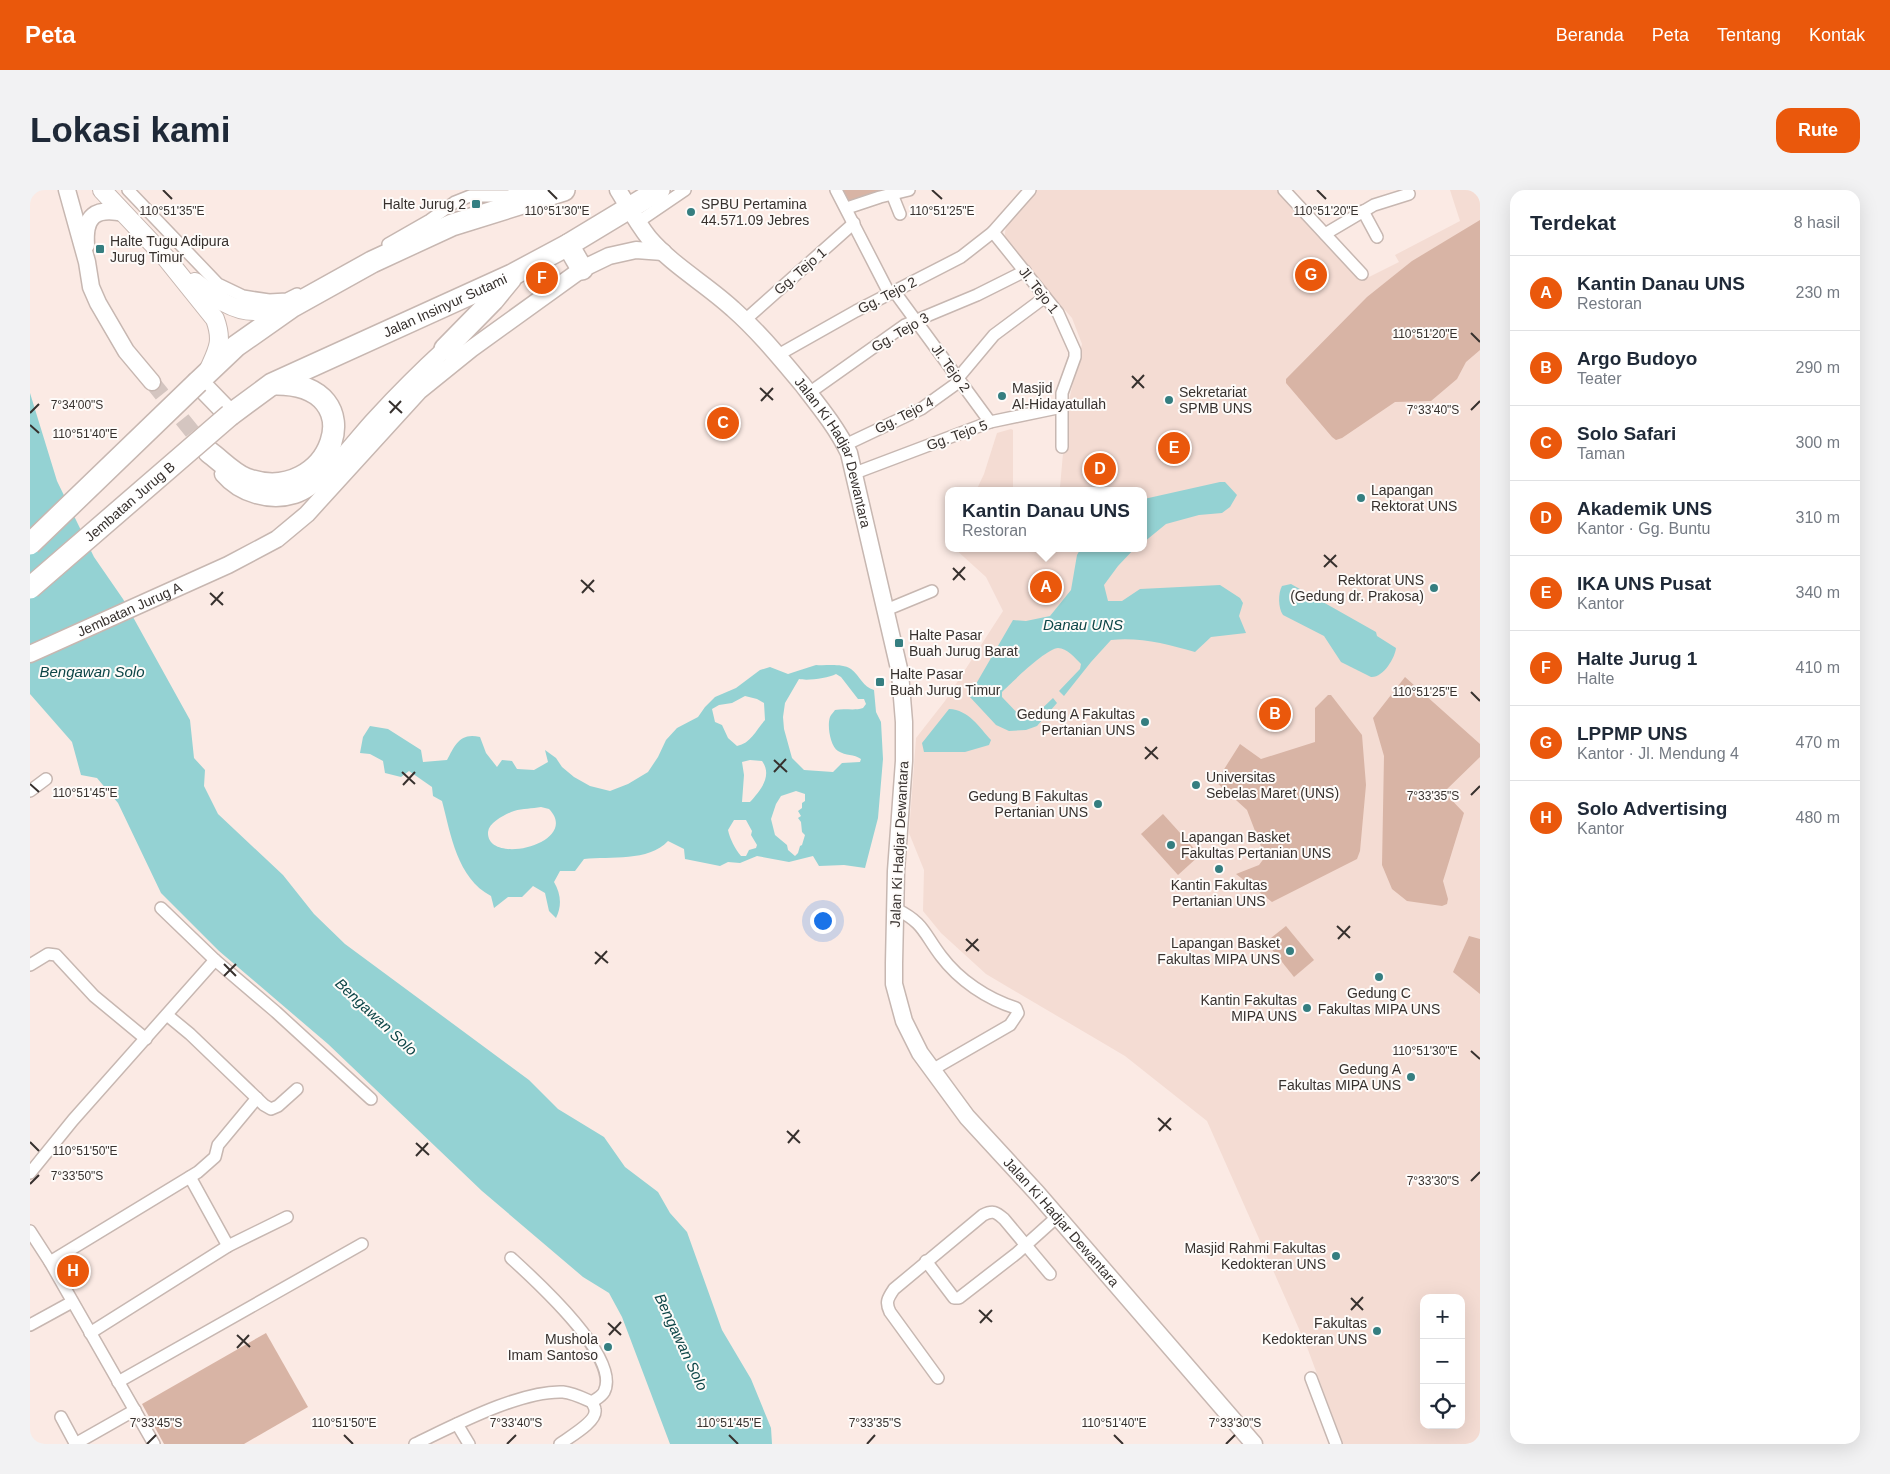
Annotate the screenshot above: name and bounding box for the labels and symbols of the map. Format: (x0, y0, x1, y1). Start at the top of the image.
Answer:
place label: Halte Jurug 2 (383, 196, 466, 212)
place label: SPBU Pertamina 44.571.09 Jebres (701, 196, 809, 228)
marker: Halte Jurug 2 (470, 198, 482, 210)
text: 110°51'35"E (139, 204, 205, 218)
text: 110°51'30"E (524, 204, 590, 218)
text: 110°51'25"E (909, 204, 975, 218)
text: 110°51'20"E (1293, 204, 1359, 218)
marker: SPBU Pertamina 44.571.09 Jebres (685, 206, 697, 218)
place label: Halte Tugu Adipura Jurug Timur (110, 233, 229, 265)
marker: Halte Tugu Adipura Jurug Timur (94, 243, 106, 255)
street label: Gg. Tejo 1 (771, 244, 829, 298)
pin: G (1295, 256, 1327, 294)
pin: F (526, 259, 558, 297)
street label: Jl. Tejo 1 (1016, 263, 1062, 317)
street label: Jalan Insinyur Sutami (381, 270, 509, 340)
street label: Gg. Tejo 2 (855, 273, 919, 317)
street label: Gg. Tejo 3 (868, 309, 932, 355)
text: 110°51'20"E (1392, 327, 1458, 341)
street label: Jl. Tejo 2 (928, 341, 974, 395)
street label: Jalan Ki Hadjar Dewantara (792, 374, 874, 529)
place label: Masjid Al-Hidayatullah (1012, 380, 1106, 412)
place label: Sekretariat SPMB UNS (1179, 384, 1252, 416)
marker: Masjid Al-Hidayatullah (996, 390, 1008, 402)
street label: Gg. Tejo 4 (872, 393, 936, 437)
marker: Sekretariat SPMB UNS (1163, 394, 1175, 406)
text: 7°34'00"S (51, 398, 103, 412)
text: 7°33'40"S (1407, 403, 1459, 417)
pin: C (707, 404, 739, 442)
street label: Gg. Tejo 5 (924, 417, 990, 453)
text: 110°51'40"E (52, 427, 118, 441)
pin: E (1158, 429, 1190, 467)
pin: D (1084, 450, 1116, 488)
street label: Jembatan Jurug B (82, 458, 178, 545)
place label: Lapangan Rektorat UNS (1371, 482, 1457, 514)
marker: Lapangan Rektorat UNS (1355, 492, 1367, 504)
pin: A (1030, 568, 1062, 606)
place label: Rektorat UNS (Gedung dr. Prakosa) (1290, 572, 1424, 604)
street label: Jembatan Jurug A (75, 579, 185, 640)
marker: Rektorat UNS (Gedung dr. Prakosa) (1428, 582, 1440, 594)
water label: Danau UNS (1043, 616, 1123, 633)
place label: Halte Pasar Buah Jurug Barat (909, 627, 1018, 659)
marker: Halte Pasar Buah Jurug Barat (893, 637, 905, 649)
water label: Bengawan Solo (39, 663, 145, 680)
place label: Halte Pasar Buah Jurug Timur (890, 666, 1001, 698)
marker: Halte Pasar Buah Jurug Timur (874, 676, 886, 688)
text: 110°51'25"E (1392, 685, 1458, 699)
pin: B (1259, 695, 1291, 733)
place label: Gedung A Fakultas Pertanian UNS (1017, 706, 1135, 738)
marker: Gedung A Fakultas Pertanian UNS (1139, 716, 1151, 728)
street label: Jalan Ki Hadjar Dewantara (887, 760, 911, 928)
place label: Universitas Sebelas Maret (UNS) (1206, 769, 1339, 801)
marker: Universitas Sebelas Maret (UNS) (1190, 779, 1202, 791)
text: 110°51'45"E (52, 786, 118, 800)
place label: Gedung B Fakultas Pertanian UNS (968, 788, 1088, 820)
text: 7°33'35"S (1407, 789, 1459, 803)
marker: Gedung B Fakultas Pertanian UNS (1092, 798, 1104, 810)
place label: Lapangan Basket Fakultas Pertanian UNS (1181, 829, 1331, 861)
marker: Lapangan Basket Fakultas Pertanian UNS (1165, 839, 1177, 851)
marker: Kantin Fakultas Pertanian UNS (1213, 863, 1225, 875)
place label: Kantin Fakultas Pertanian UNS (1171, 877, 1267, 909)
your location (810, 908, 836, 934)
place label: Lapangan Basket Fakultas MIPA UNS (1157, 935, 1280, 967)
marker: Lapangan Basket Fakultas MIPA UNS (1284, 945, 1296, 957)
marker: Gedung C Fakultas MIPA UNS (1373, 971, 1385, 983)
water label: Bengawan Solo (332, 975, 421, 1059)
place label: Gedung C Fakultas MIPA UNS (1318, 985, 1440, 1017)
place label: Kantin Fakultas MIPA UNS (1201, 992, 1297, 1024)
marker: Kantin Fakultas MIPA UNS (1301, 1002, 1313, 1014)
text: 110°51'30"E (1392, 1044, 1458, 1058)
place label: Gedung A Fakultas MIPA UNS (1278, 1061, 1402, 1093)
marker: Gedung A Fakultas MIPA UNS (1405, 1071, 1417, 1083)
text: 110°51'50"E (52, 1144, 118, 1158)
street label: Jalan Ki Hadjar Dewantara (1000, 1154, 1123, 1290)
text: 7°33'50"S (51, 1169, 103, 1183)
text: 7°33'30"S (1407, 1174, 1459, 1188)
place label: Masjid Rahmi Fakultas Kedokteran UNS (1184, 1240, 1326, 1272)
marker: Masjid Rahmi Fakultas Kedokteran UNS (1330, 1250, 1342, 1262)
pin: H (57, 1252, 89, 1290)
water label: Bengawan Solo (652, 1291, 711, 1393)
place label: Fakultas Kedokteran UNS (1262, 1315, 1367, 1347)
marker: Fakultas Kedokteran UNS (1371, 1325, 1383, 1337)
place label: Mushola Imam Santoso (508, 1331, 598, 1363)
marker: Mushola Imam Santoso (602, 1341, 614, 1353)
text: 7°33'45"S (130, 1416, 182, 1430)
text: 110°51'50"E (311, 1416, 377, 1430)
text: 7°33'40"S (490, 1416, 542, 1430)
text: 110°51'45"E (696, 1416, 762, 1430)
text: 7°33'35"S (849, 1416, 901, 1430)
text: 110°51'40"E (1081, 1416, 1147, 1430)
text: 7°33'30"S (1209, 1416, 1261, 1430)

